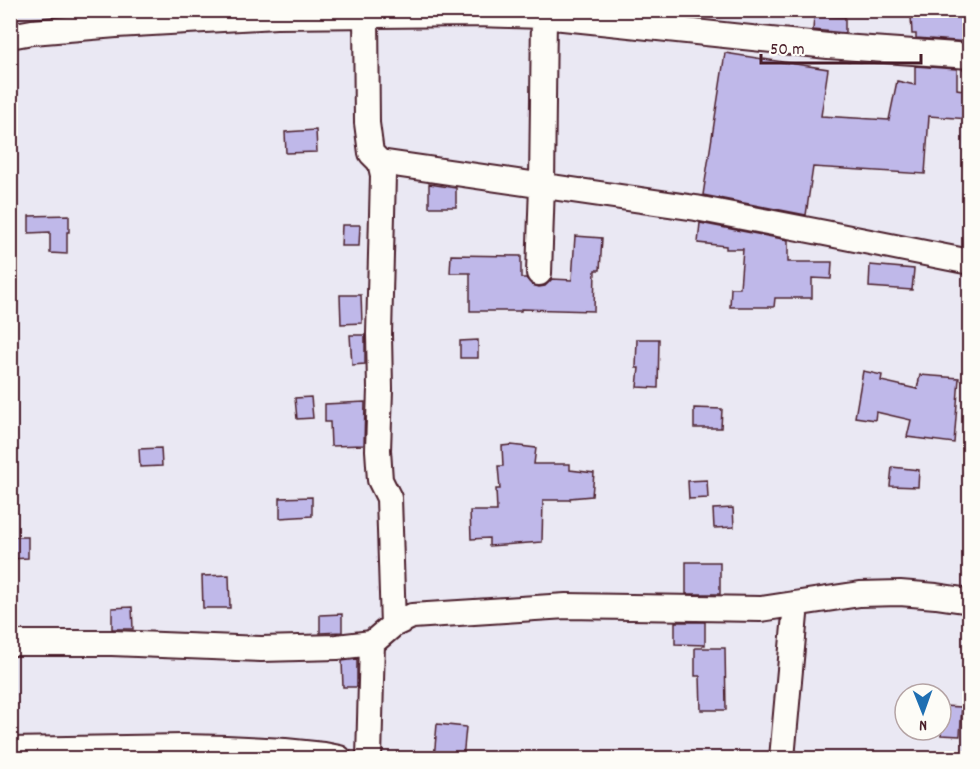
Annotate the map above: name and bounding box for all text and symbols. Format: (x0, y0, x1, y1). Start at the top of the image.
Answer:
scale bar (761, 27, 922, 65)
text: 50 m (770, 38, 805, 63)
north arrow (893, 682, 953, 742)
text: N (919, 713, 927, 736)

